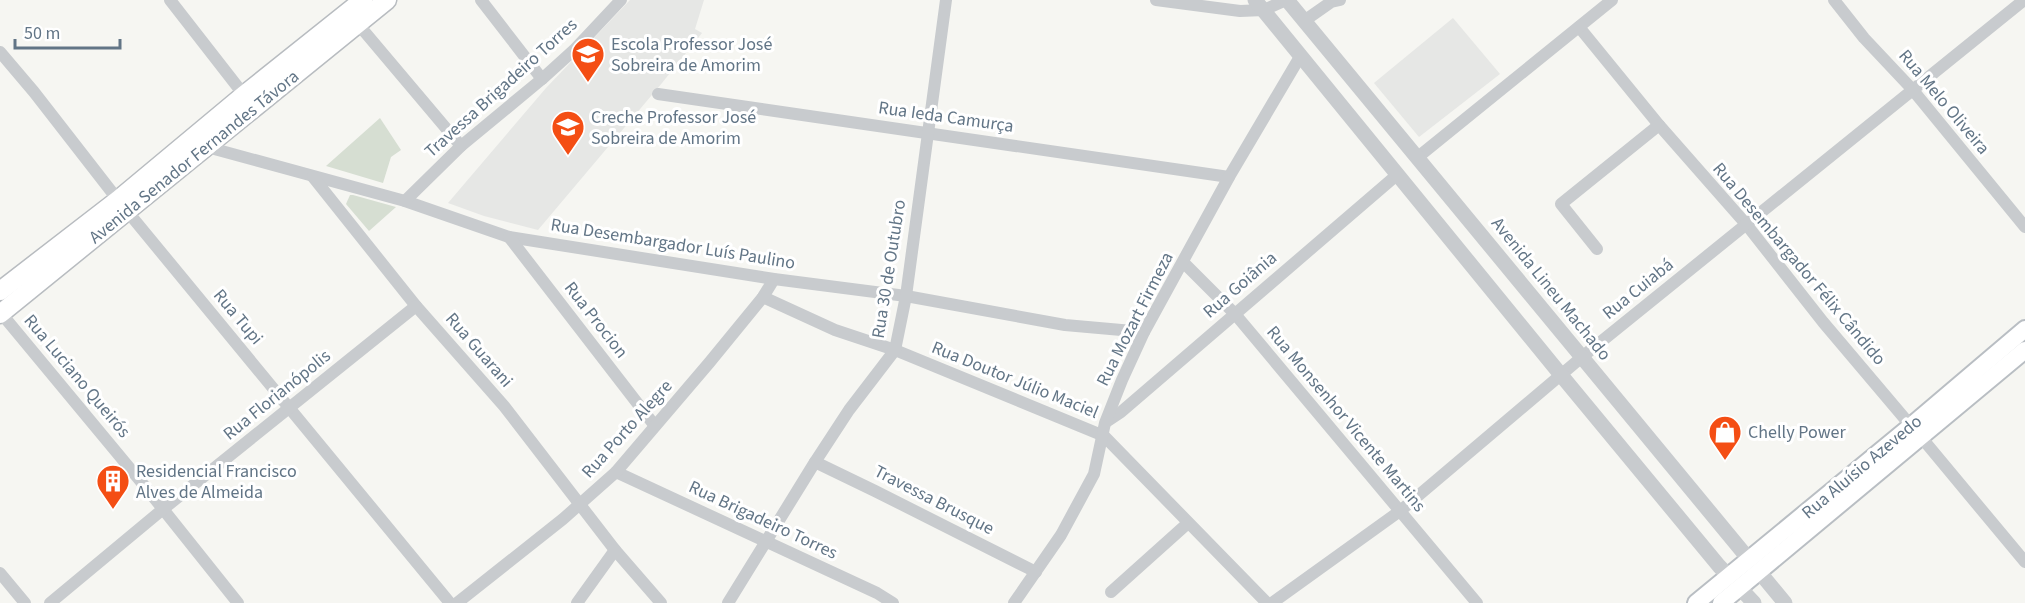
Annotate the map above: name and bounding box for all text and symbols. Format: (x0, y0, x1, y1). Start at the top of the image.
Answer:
scale bar (15, 12, 120, 50)
street label: Travessa Brigadeiro Torres (419, 13, 583, 163)
text: 50 m (24, 21, 60, 46)
place label: Escola Professor José Sobreira de Amorim (611, 32, 772, 78)
school or university icon: Escola Professor José Sobreira de Amorim (570, 36, 606, 83)
street label: Rua Melo Oliveira (1893, 44, 1995, 160)
street label: Avenida Senador Fernandes Távora (84, 64, 304, 250)
street label: Rua Ieda Camurça (877, 95, 1015, 139)
place label: Creche Professor José Sobreira de Amorim (591, 105, 756, 151)
school or university icon: Creche Professor José Sobreira de Amorim (550, 109, 586, 156)
street label: Rua Desembargador Félix Cândido (1707, 157, 1891, 371)
street label: Rua 30 de Outubro (866, 198, 912, 340)
street label: Rua Desembargador Luís Paulino (549, 212, 797, 276)
street label: Avenida Lineu Machado (1485, 212, 1617, 366)
street label: Rua Goiânia (1198, 246, 1282, 324)
street label: Rua Mozart Firmeza (1090, 248, 1180, 390)
street label: Rua Cuiabá (1597, 253, 1679, 325)
street label: Rua Procion (558, 276, 634, 364)
street label: Rua Tupi (207, 284, 269, 350)
street label: Rua Guarani (439, 307, 519, 393)
street label: Rua Luciano Queirós (18, 309, 136, 443)
street label: Rua Monsenhor Vicente Martins (1261, 321, 1431, 517)
street label: Rua Doutor Júlio Maciel (928, 335, 1102, 425)
street label: Rua Florianópolis (218, 344, 336, 446)
street label: Rua Porto Alegre (576, 374, 678, 484)
street label: Rua Aluísio Azevedo (1797, 409, 1927, 525)
shop icon: Chelly Power (1707, 414, 1743, 461)
place label: Chelly Power (1748, 420, 1846, 445)
place label: Residencial Francisco Alves de Almeida (136, 459, 297, 505)
street label: Travessa Brusque (870, 459, 998, 541)
building icon: Residencial Francisco Alves de Almeida (95, 463, 131, 510)
street label: Rua Brigadeiro Torres (684, 475, 842, 565)

